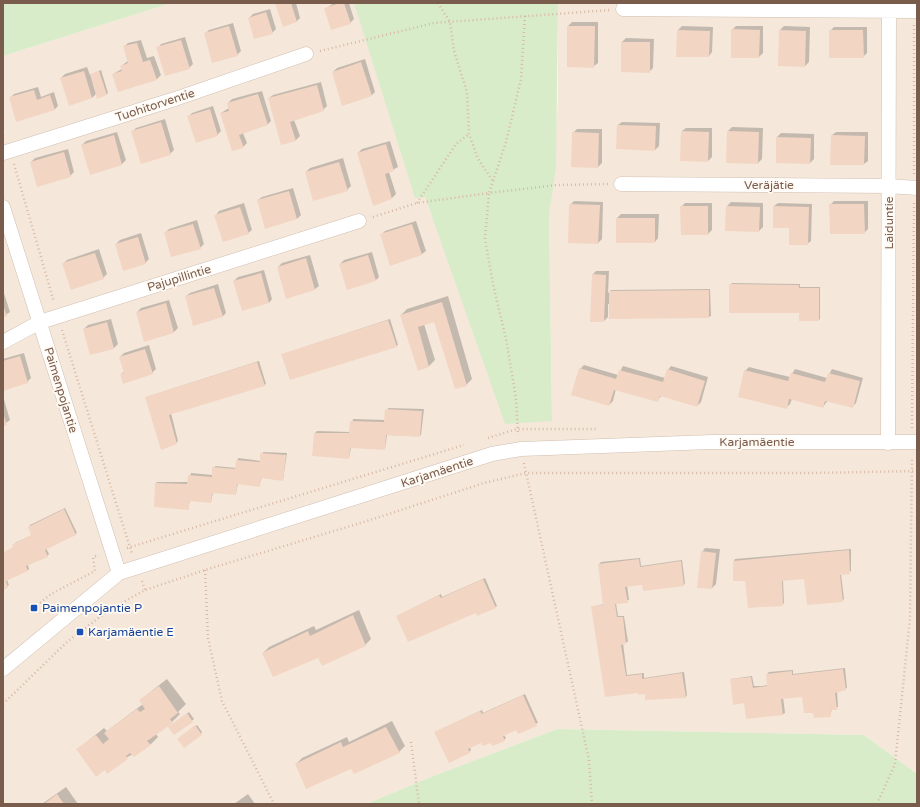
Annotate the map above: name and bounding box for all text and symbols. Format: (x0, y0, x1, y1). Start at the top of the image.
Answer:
street label: Tuohitorventie (114, 86, 197, 124)
street label: Veräjätie (744, 178, 794, 192)
street label: Laiduntie (882, 196, 896, 250)
street label: Pajupillintie (145, 262, 213, 294)
street label: Paimenpojantie (41, 345, 81, 435)
street label: Karjamäentie (719, 435, 795, 449)
street label: Karjamäentie (399, 454, 475, 490)
place label: Paimenpojantie P (42, 601, 142, 615)
marker: Paimenpojantie P (29, 603, 39, 613)
place label: Karjamäentie E (88, 625, 174, 639)
marker: Karjamäentie E (75, 627, 85, 637)

